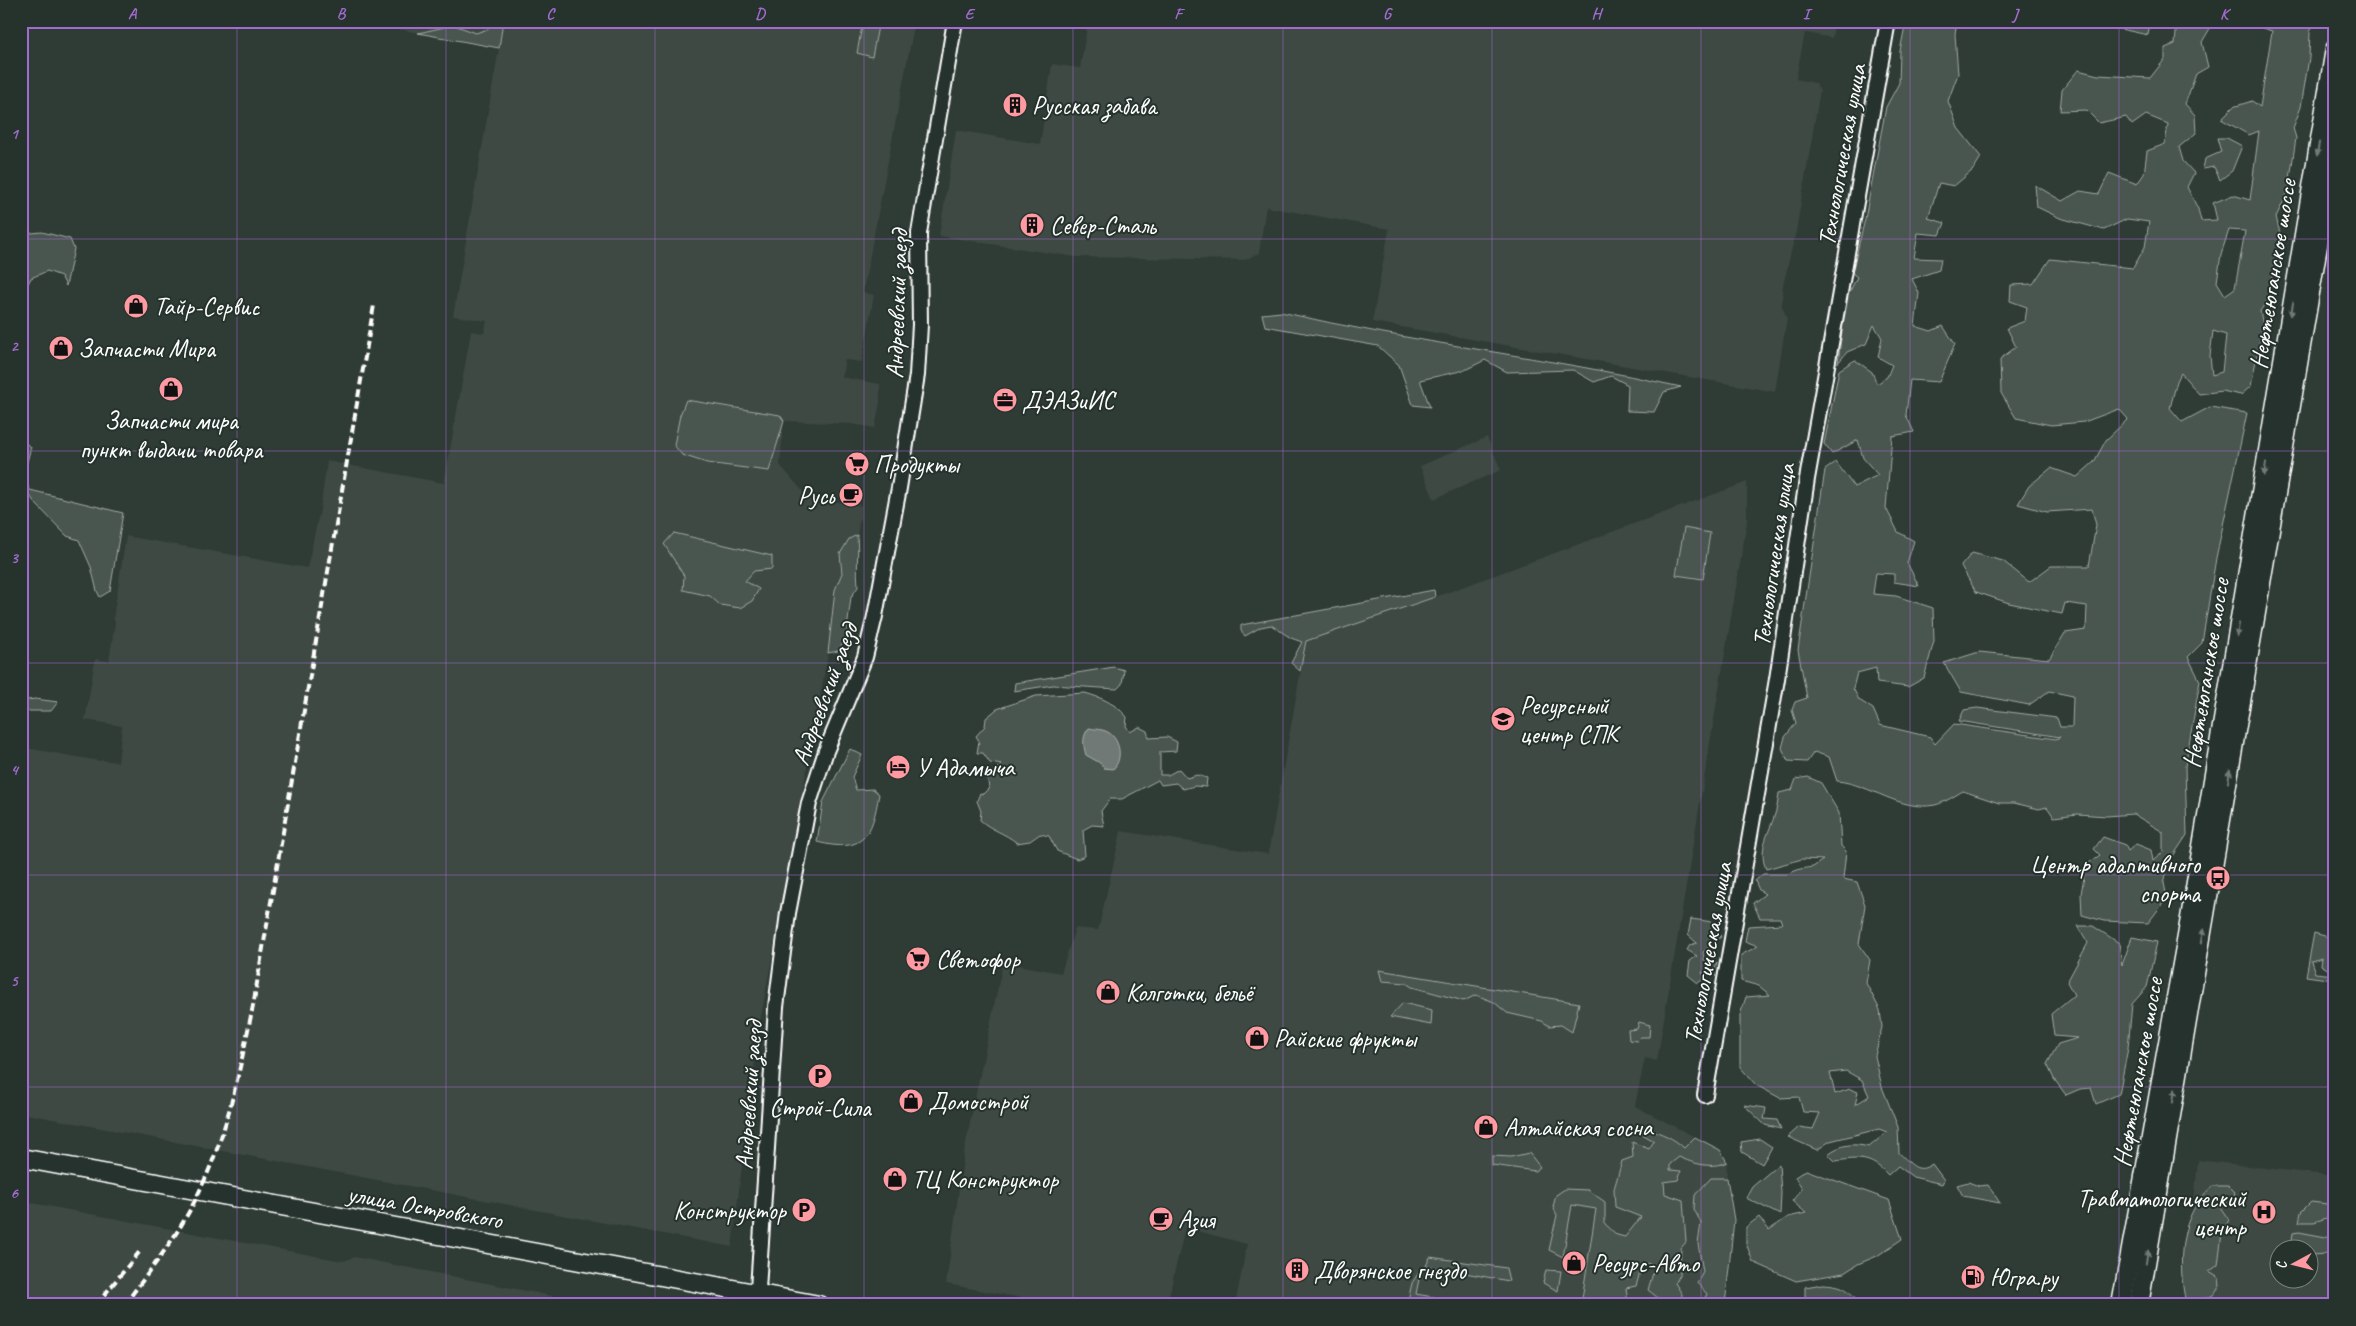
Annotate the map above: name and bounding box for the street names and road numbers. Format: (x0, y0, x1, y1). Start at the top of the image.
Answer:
street label: Технологическая улица (1810, 60, 1874, 248)
street label: Нефтеюганское шоссе (2242, 175, 2304, 371)
street label: Андреевский заезд (878, 226, 917, 379)
street label: Технологическая улица (1745, 460, 1803, 648)
street label: Нефтеюганское шоссе (2175, 574, 2237, 770)
street label: Андреевский заезд (784, 616, 867, 770)
street label: Технологическая улица (1676, 858, 1740, 1046)
street label: Нефтеюганское шоссе (2106, 973, 2171, 1169)
street label: Андреевский заезд (728, 1017, 771, 1171)
street label: улица Островского (343, 1177, 506, 1237)

